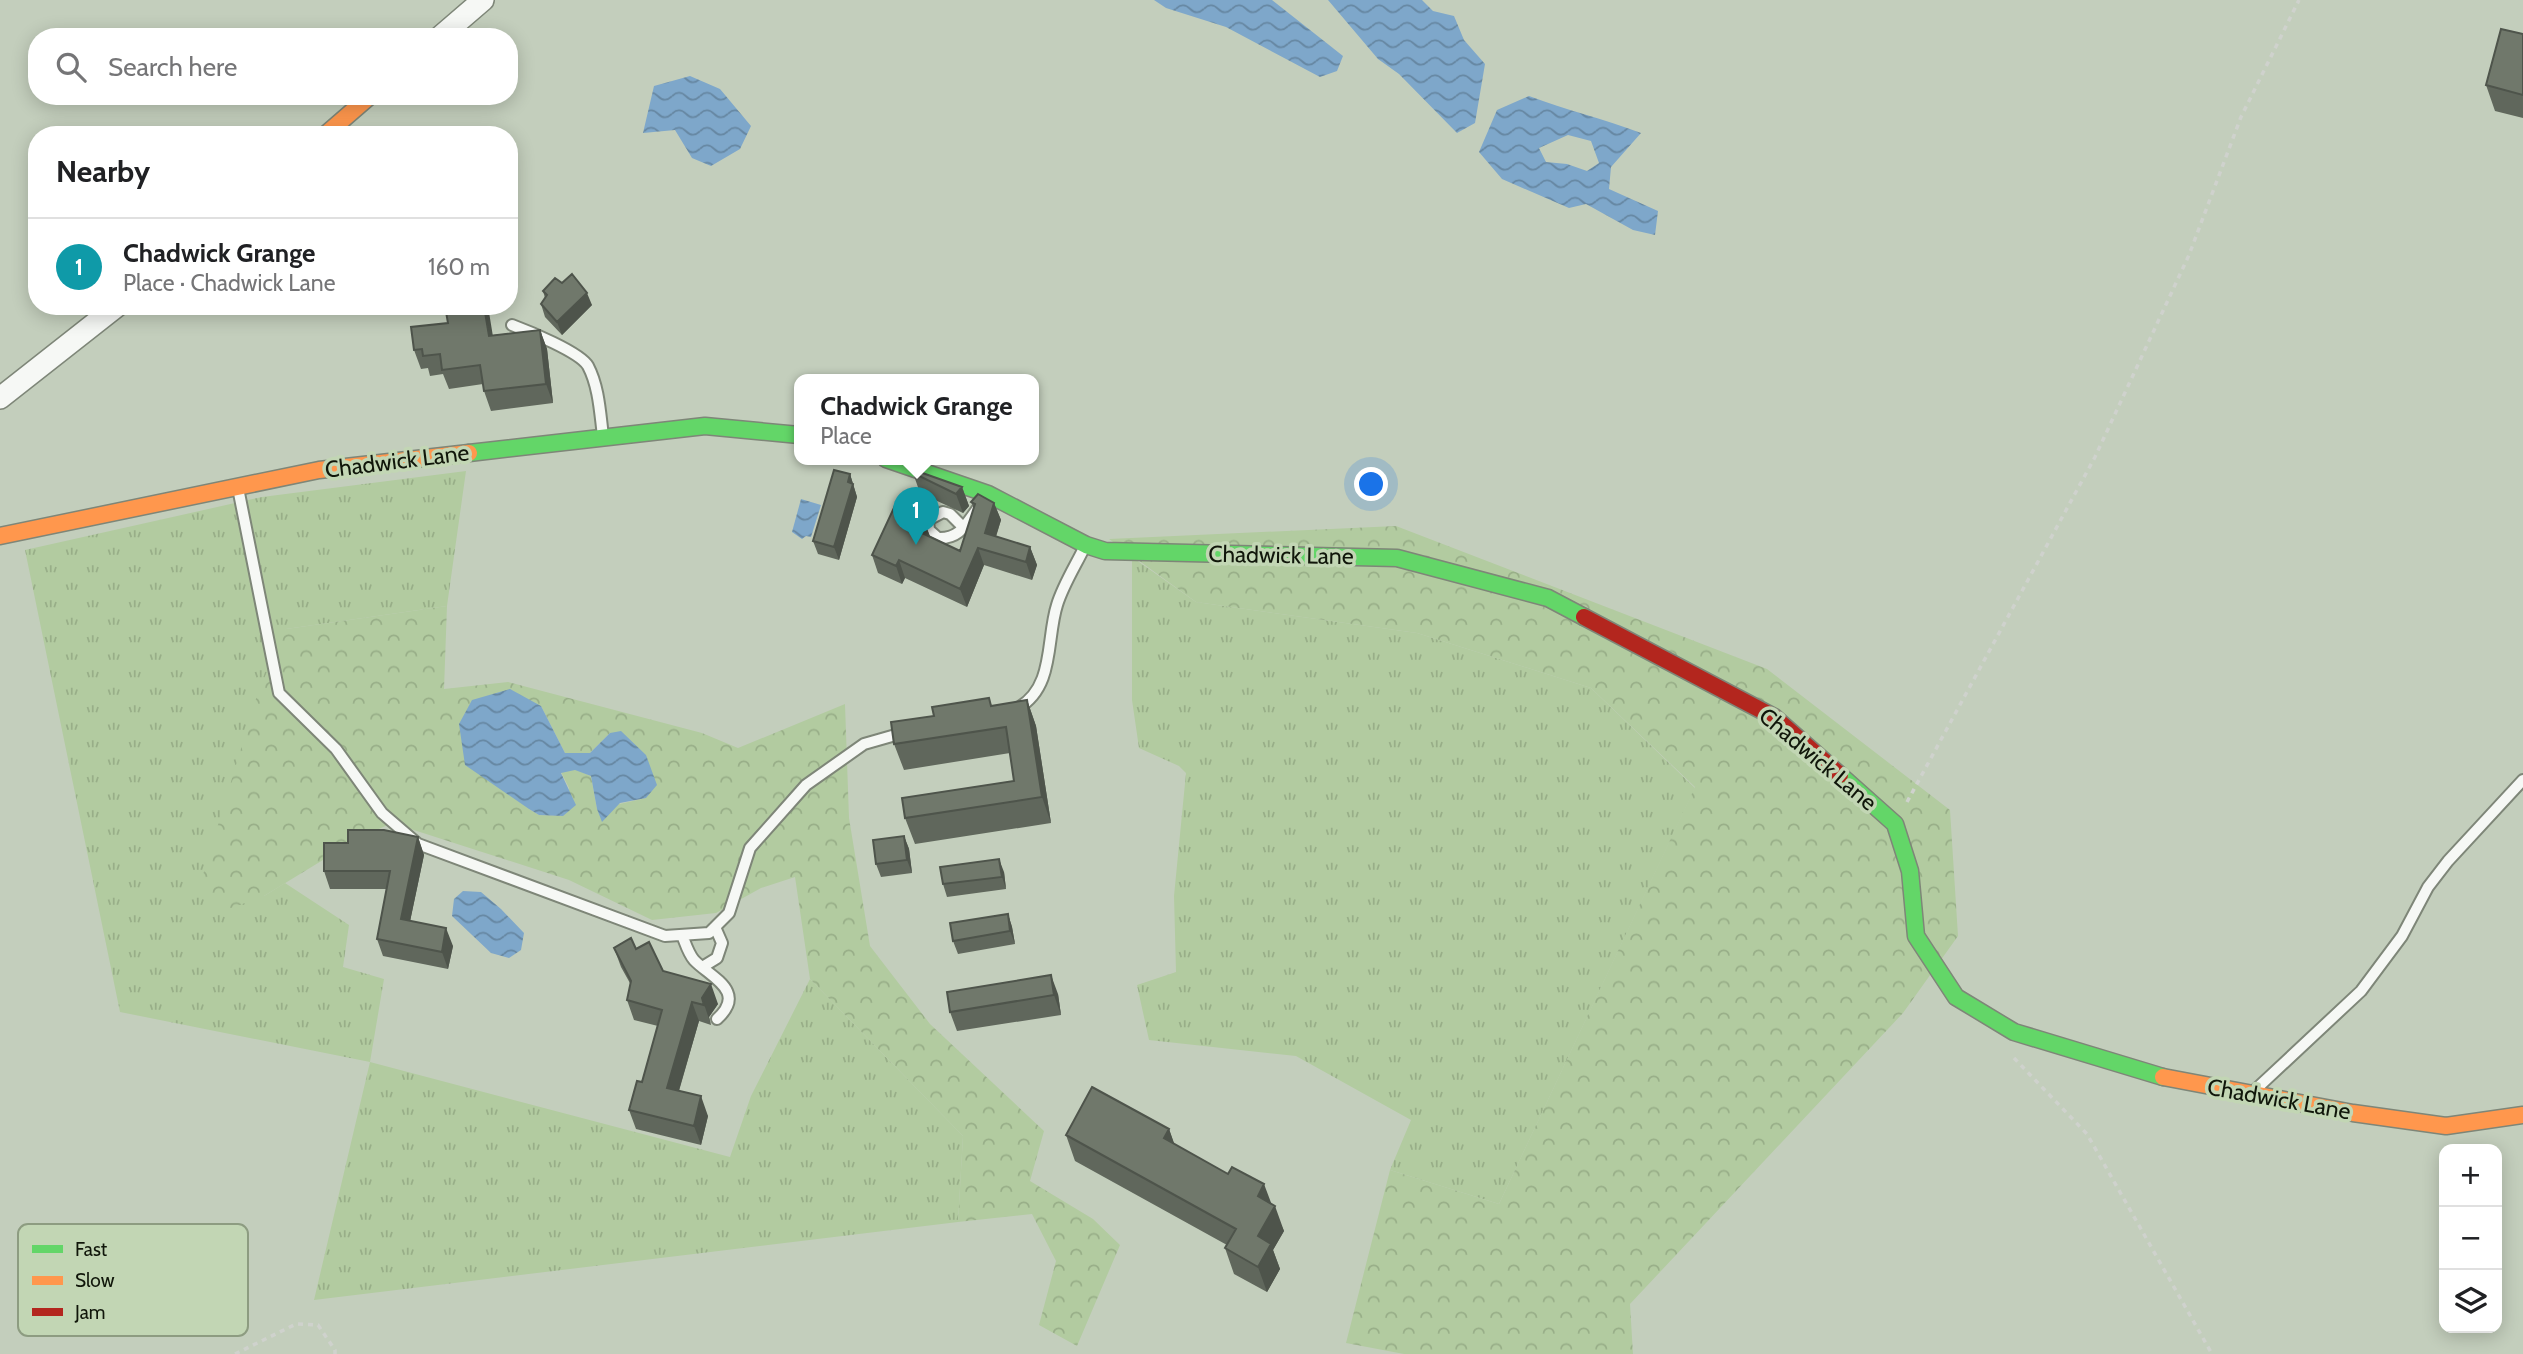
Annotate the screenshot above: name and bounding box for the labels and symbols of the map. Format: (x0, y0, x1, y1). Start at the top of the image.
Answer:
street label: Chadwick Lane (323, 438, 471, 484)
your location (1354, 467, 1388, 501)
pin: 1 (893, 487, 939, 545)
street label: Chadwick Lane (1208, 540, 1354, 570)
street label: Chadwick Lane (1753, 702, 1883, 817)
street label: Chadwick Lane (2205, 1073, 2353, 1125)
legend (18, 1224, 248, 1336)
text: Fast (75, 1238, 108, 1261)
text: Slow (75, 1269, 115, 1292)
text: Jam (74, 1301, 105, 1324)

